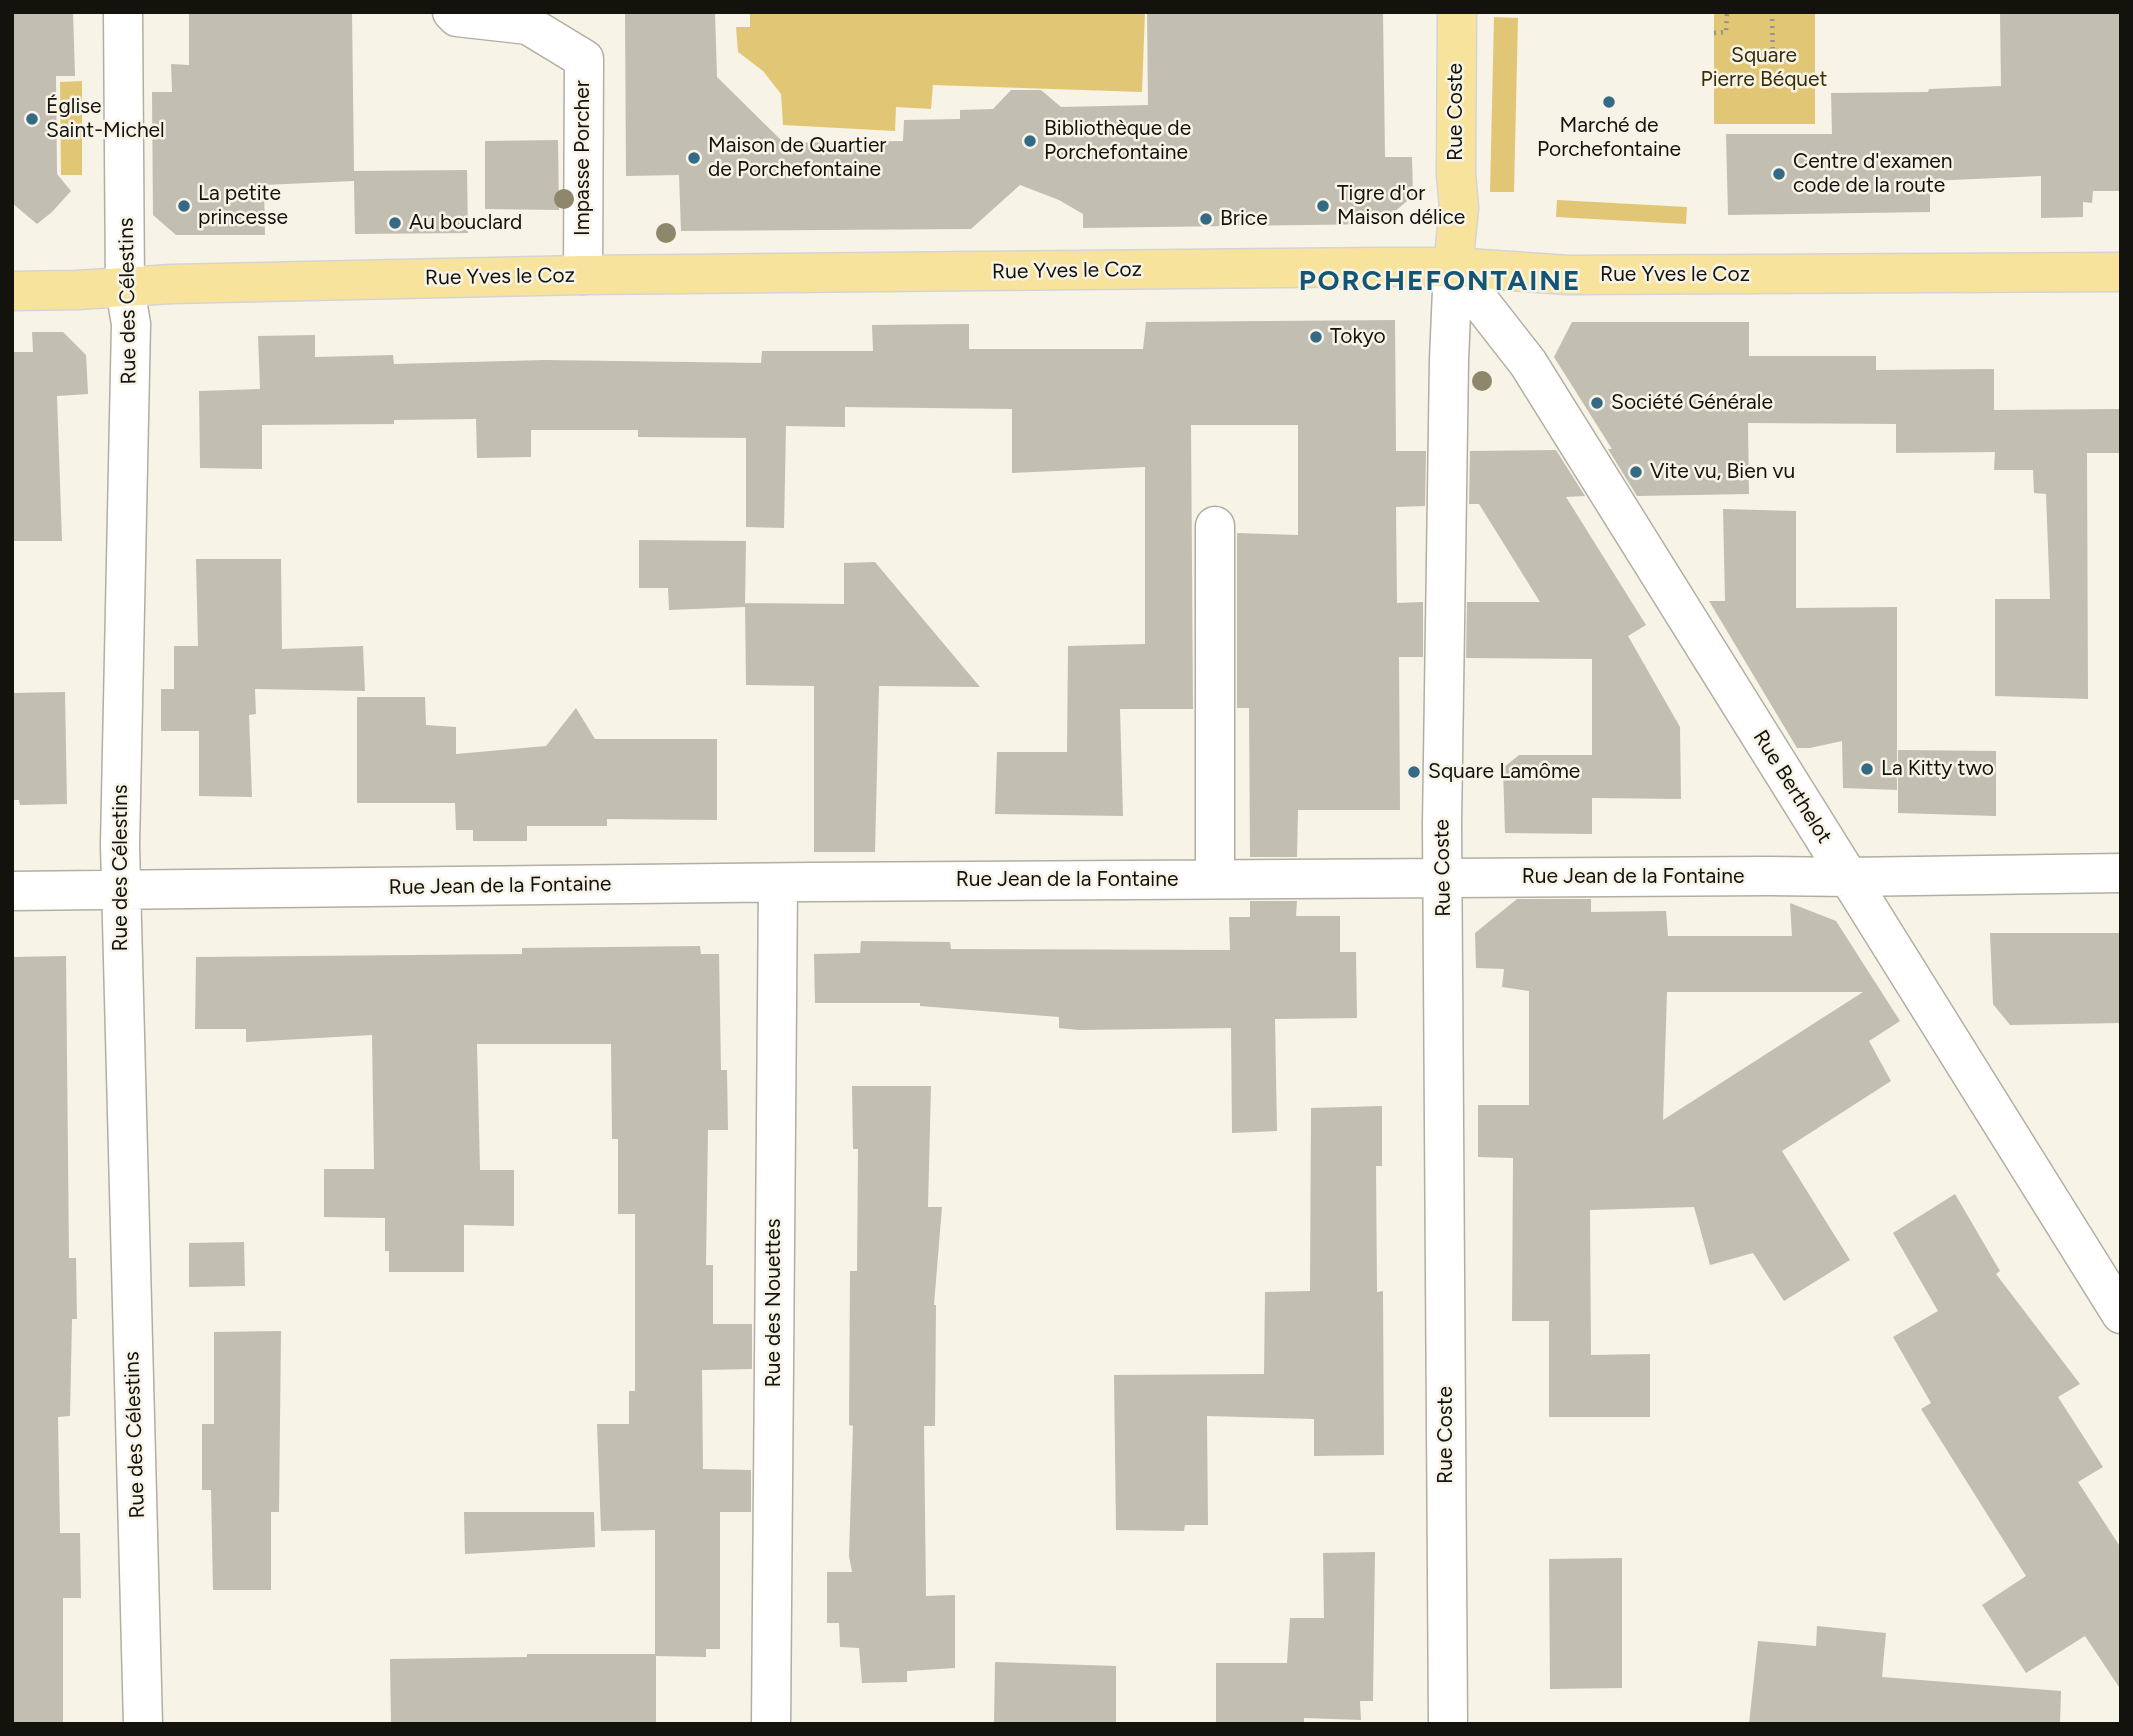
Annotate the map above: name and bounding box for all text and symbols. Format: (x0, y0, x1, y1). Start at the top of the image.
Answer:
park label: Square Pierre Béquet (1701, 43, 1827, 93)
street label: Rue Coste (1443, 63, 1469, 161)
street label: Impasse Porcher (570, 80, 596, 236)
place label: Église Saint-Michel (46, 94, 165, 144)
marker: Marché de Porchefontaine (1601, 94, 1617, 110)
marker: Église Saint-Michel (24, 111, 40, 127)
place label: Marché de Porchefontaine (1537, 113, 1681, 163)
place label: Bibliothèque de Porchefontaine (1044, 116, 1191, 166)
place label: Maison de Quartier de Porchefontaine (708, 133, 886, 183)
marker: Bibliothèque de Porchefontaine (1022, 133, 1038, 149)
place label: Centre d'examen code de la route (1793, 149, 1953, 199)
marker: Maison de Quartier de Porchefontaine (686, 150, 702, 166)
marker: Centre d'examen code de la route (1771, 166, 1787, 182)
place label: La petite princesse (198, 181, 288, 231)
place label: Tigre d'or Maison délice (1337, 181, 1465, 231)
marker: La petite princesse (176, 198, 192, 214)
marker: Tigre d'or Maison délice (1315, 198, 1331, 214)
place label: Brice (1220, 206, 1268, 232)
place label: Au bouclard (409, 210, 522, 236)
marker: Brice (1198, 211, 1214, 227)
marker: Au bouclard (387, 215, 403, 231)
street label: Rue des Célestins (114, 217, 142, 385)
street label: Rue Yves le Coz (992, 257, 1142, 285)
street label: Rue Yves le Coz (1600, 262, 1750, 288)
street label: Rue Yves le Coz (425, 263, 575, 291)
district label: PORCHEFONTAINE (1300, 265, 1580, 299)
place label: Tokyo (1330, 324, 1386, 350)
marker: Tokyo (1308, 329, 1324, 345)
place label: Société Générale (1611, 390, 1773, 416)
marker: Société Générale (1589, 395, 1605, 411)
place label: Vite vu, Bien vu (1650, 459, 1795, 485)
marker: Vite vu, Bien vu (1628, 464, 1644, 480)
street label: Rue Berthelot (1747, 726, 1837, 848)
place label: La Kitty two (1881, 756, 1994, 782)
place label: Square Lamôme (1428, 759, 1580, 785)
marker: La Kitty two (1859, 761, 1875, 777)
marker: Square Lamôme (1406, 764, 1422, 780)
street label: Rue des Célestins (108, 784, 134, 952)
street label: Rue Coste (1430, 819, 1456, 917)
street label: Rue Jean de la Fontaine (1522, 864, 1744, 890)
street label: Rue Jean de la Fontaine (956, 867, 1178, 893)
street label: Rue Jean de la Fontaine (388, 871, 612, 901)
street label: Rue des Nouettes (761, 1219, 787, 1387)
street label: Rue des Célestins (119, 1351, 151, 1519)
street label: Rue Coste (1433, 1386, 1459, 1484)

